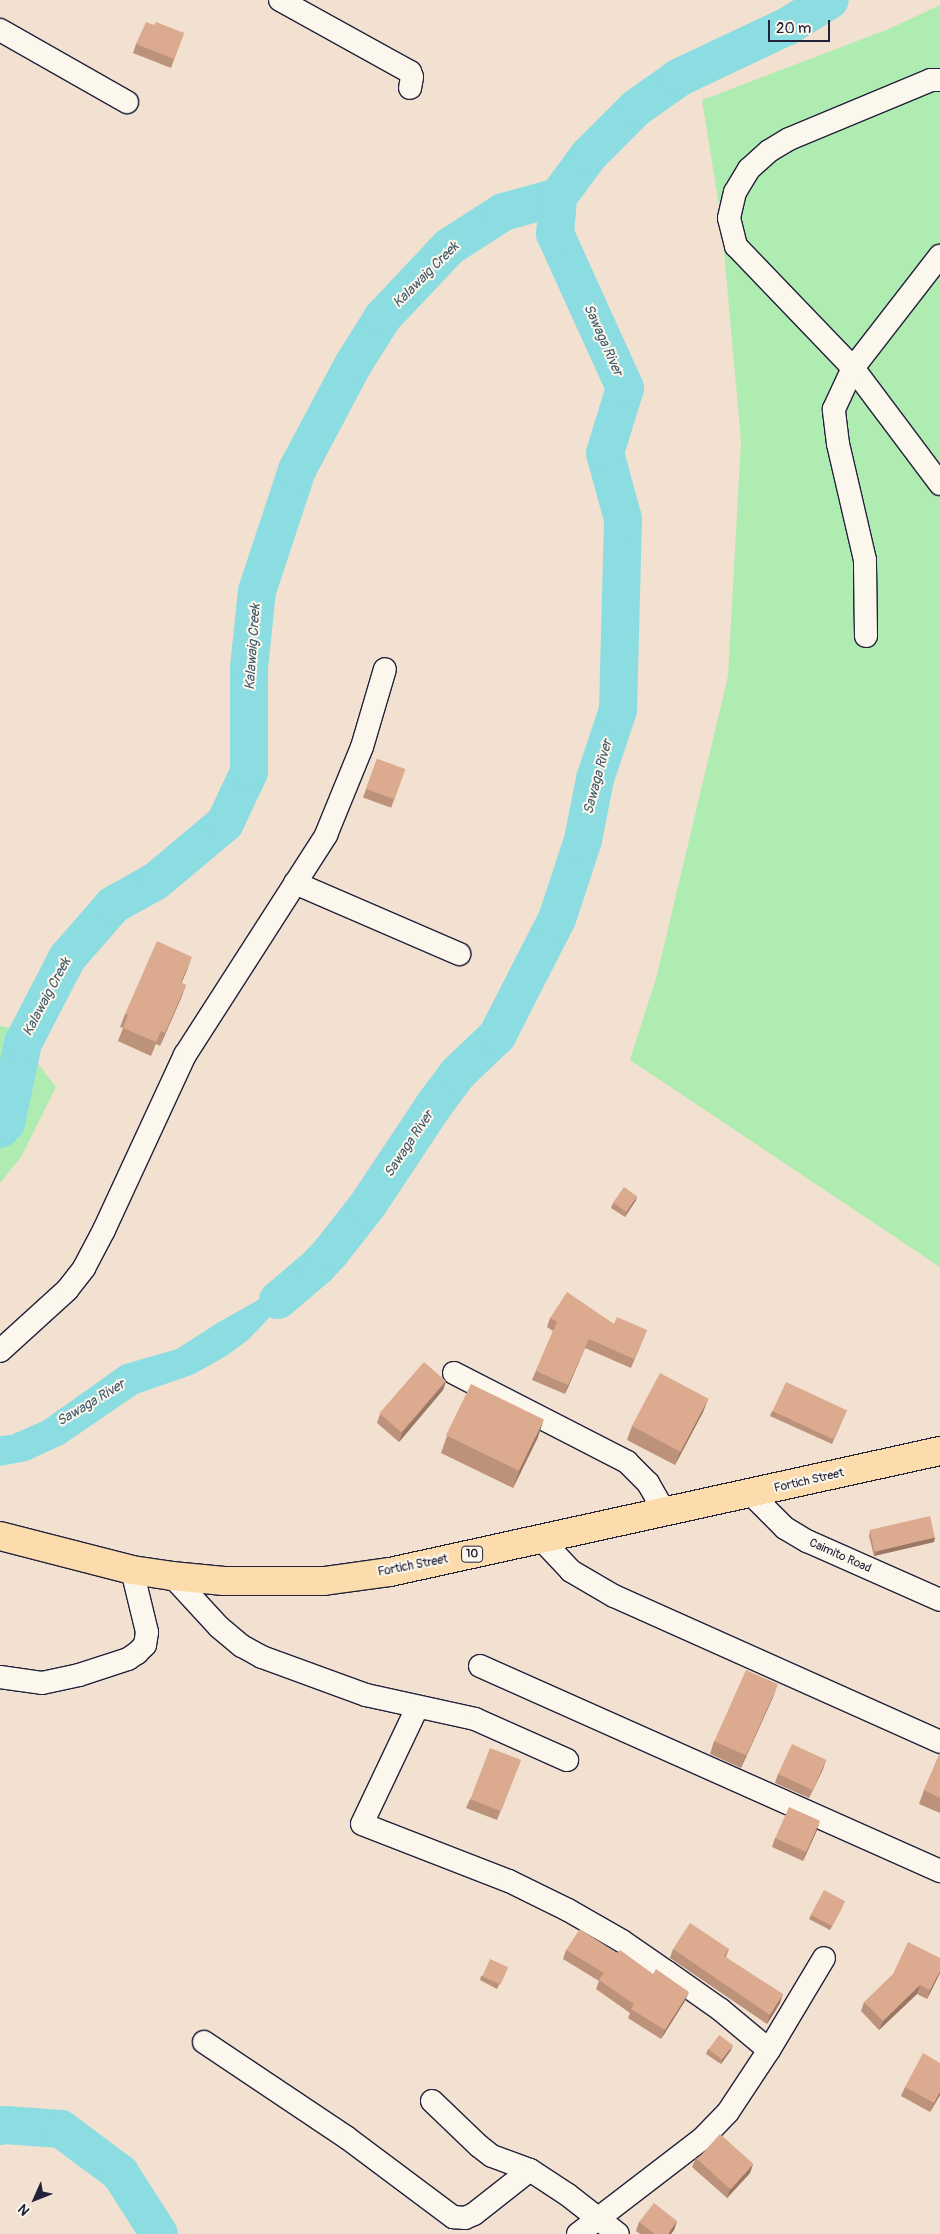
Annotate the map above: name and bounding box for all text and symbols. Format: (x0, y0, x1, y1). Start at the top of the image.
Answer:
scale bar (770, 10, 832, 42)
text: 20 m (776, 19, 811, 38)
water label: Kalawaig Creek (390, 239, 462, 311)
water label: Sawaga River (580, 302, 626, 378)
water label: Kalawaig Creek (242, 603, 264, 691)
water label: Sawaga River (580, 738, 616, 816)
water label: Kalawaig Creek (19, 955, 75, 1039)
water label: Sawaga River (381, 1108, 437, 1180)
water label: Sawaga River (54, 1376, 128, 1430)
street label: Fortich Street (773, 1466, 845, 1496)
street label: Caimito Road (807, 1536, 873, 1576)
road number: 10 (461, 1546, 483, 1562)
street label: Fortich Street (377, 1552, 449, 1580)
north arrow (10, 2174, 60, 2224)
text: N (14, 2200, 33, 2219)

